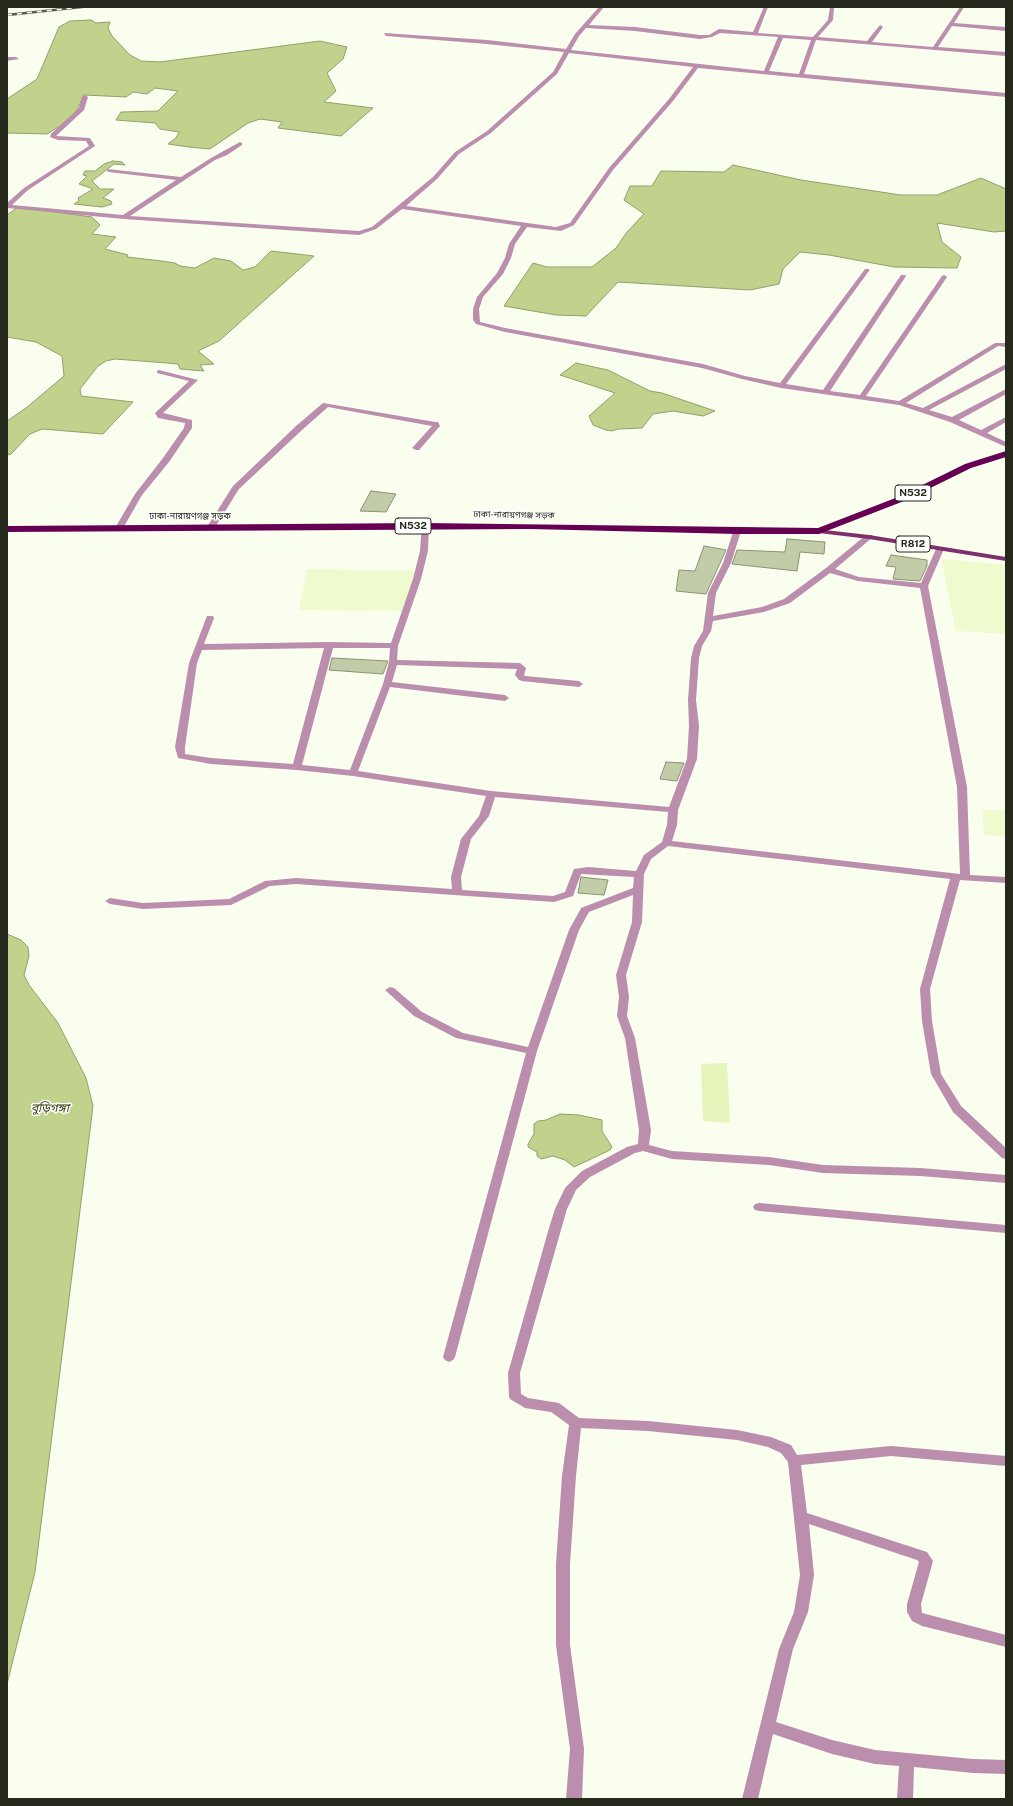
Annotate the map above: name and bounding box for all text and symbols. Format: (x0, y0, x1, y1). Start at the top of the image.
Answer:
road number: N532 (895, 485, 931, 501)
street label: ঢাকা-নারায়ণগঞ্জ সড়ক (473, 509, 555, 521)
street label: ঢাকা-নারায়ণগঞ্জ সড়ক (149, 511, 231, 521)
road number: N532 (395, 518, 431, 534)
road number: R812 (896, 536, 930, 552)
water label: বুড়িগঙ্গা (31, 1101, 69, 1115)

